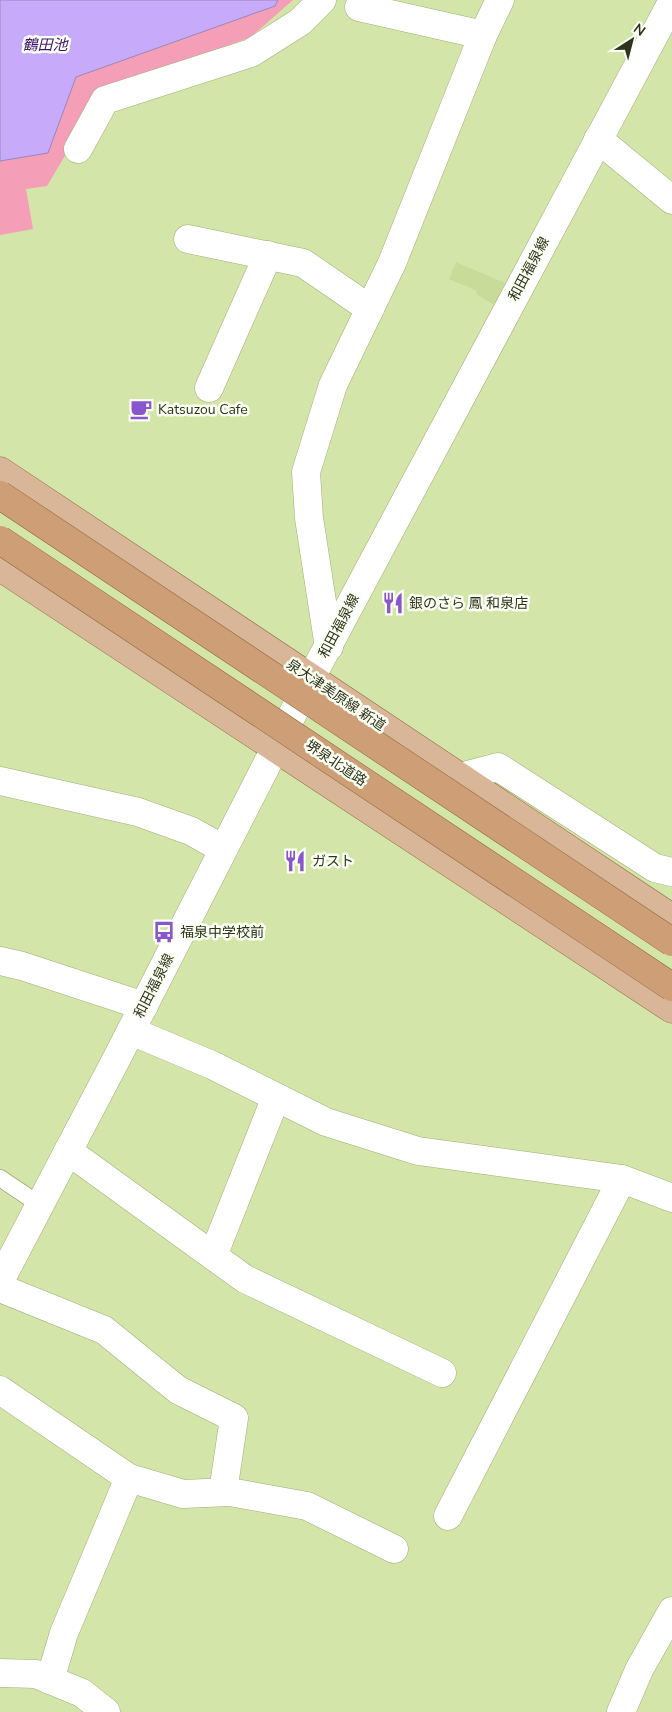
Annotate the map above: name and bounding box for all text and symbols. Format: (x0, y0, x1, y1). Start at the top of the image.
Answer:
north arrow (607, 15, 657, 65)
text: N (630, 19, 649, 41)
water label: 鶴田池 (22, 35, 69, 55)
street label: 和田福泉線 (504, 234, 554, 304)
cafe icon: Katsuzou Cafe (128, 396, 154, 422)
place label: Katsuzou Cafe (158, 400, 248, 419)
restaurant icon: 銀のさら 鳳 和泉店 (380, 590, 406, 616)
street label: 和田福泉線 (314, 591, 364, 661)
place label: 銀のさら 鳳 和泉店 (409, 594, 528, 613)
street label: 泉大津美原線 新道 (283, 655, 389, 735)
street label: 堺泉北道路 (302, 736, 370, 790)
restaurant icon: ガスト (282, 848, 308, 874)
place label: ガスト (312, 852, 354, 871)
bus stop icon: 福泉中学校前 (151, 919, 177, 945)
place label: 福泉中学校前 (180, 923, 264, 942)
street label: 和田福泉線 (130, 951, 178, 1021)

